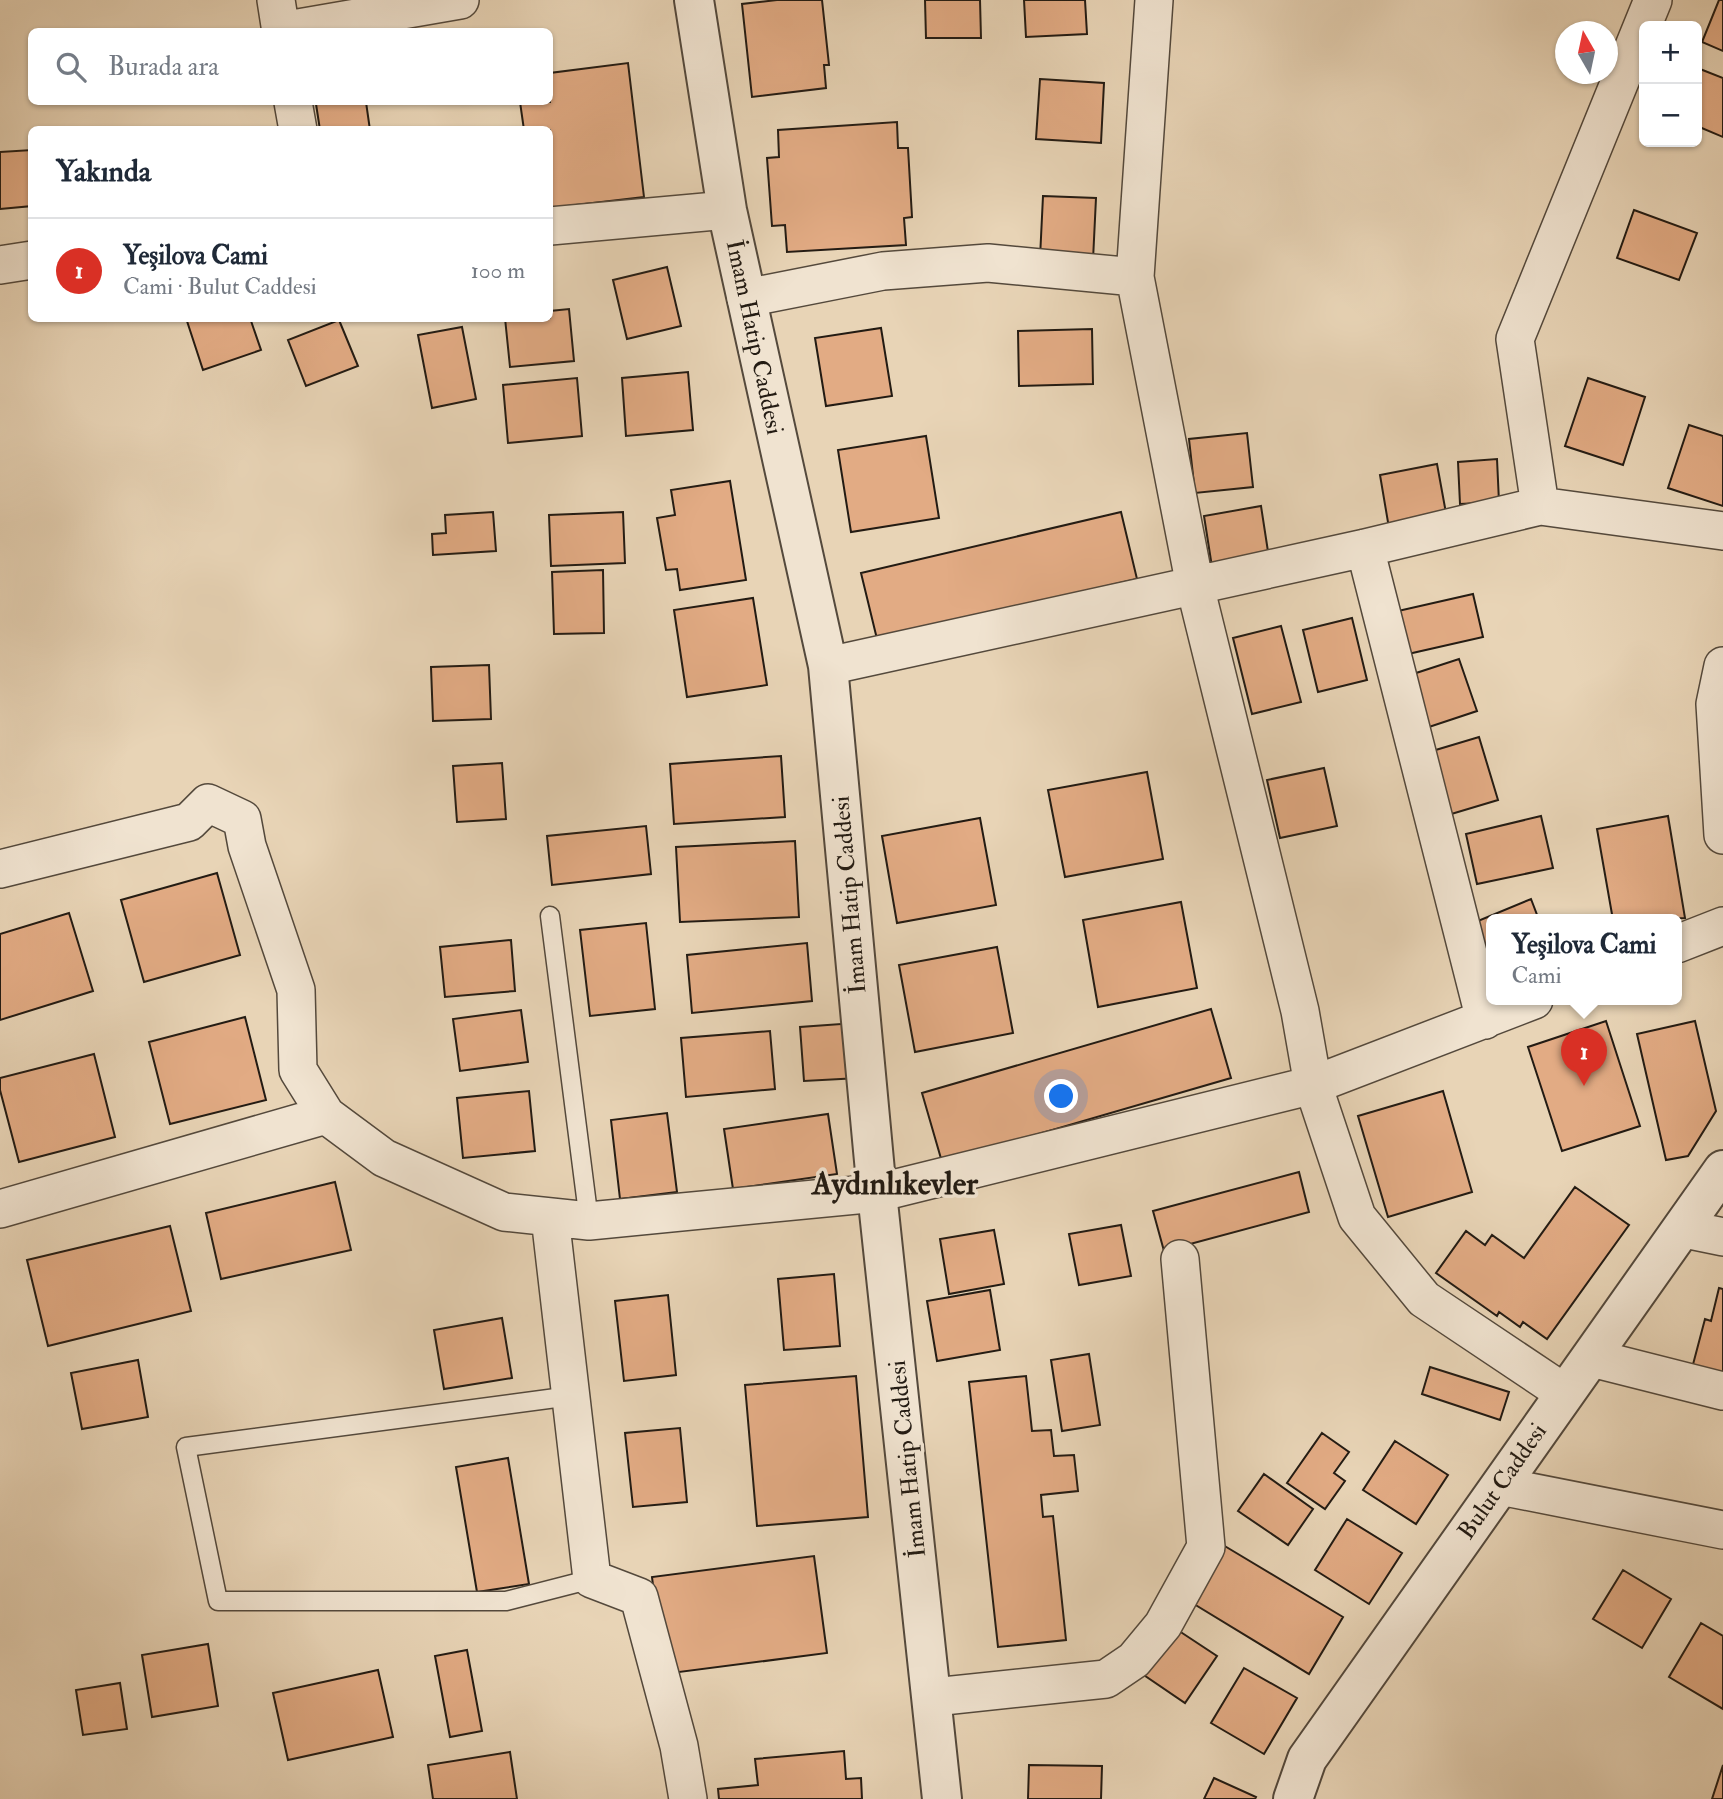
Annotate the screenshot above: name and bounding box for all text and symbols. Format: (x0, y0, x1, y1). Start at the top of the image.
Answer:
north arrow (1555, 21, 1618, 84)
map controls (1639, 21, 1702, 147)
button: + (1639, 21, 1702, 84)
search box (28, 28, 553, 105)
icon: search (52, 48, 90, 86)
text: Burada ara (108, 51, 219, 83)
button: − (1639, 84, 1702, 147)
text: Yakında (56, 153, 151, 190)
street label: İmam Hatip Caddesi (719, 237, 791, 437)
text: Yeşilova Cami (123, 240, 268, 272)
text: 1 (75, 256, 83, 285)
text: 100 m (471, 256, 525, 285)
text: Cami · Bulut Caddesi (123, 272, 317, 301)
street label: İmam Hatip Caddesi (824, 795, 874, 995)
popup (1486, 914, 1682, 1005)
text: Yeşilova Cami (1512, 929, 1656, 961)
text: Cami (1512, 961, 1562, 990)
pin: 1 (1561, 1028, 1607, 1086)
your location (1044, 1079, 1078, 1113)
district label: Aydınlıkevler (810, 1164, 979, 1204)
street label: İmam Hatip Caddesi (881, 1359, 933, 1559)
street label: Bulut Caddesi (1451, 1417, 1554, 1545)

